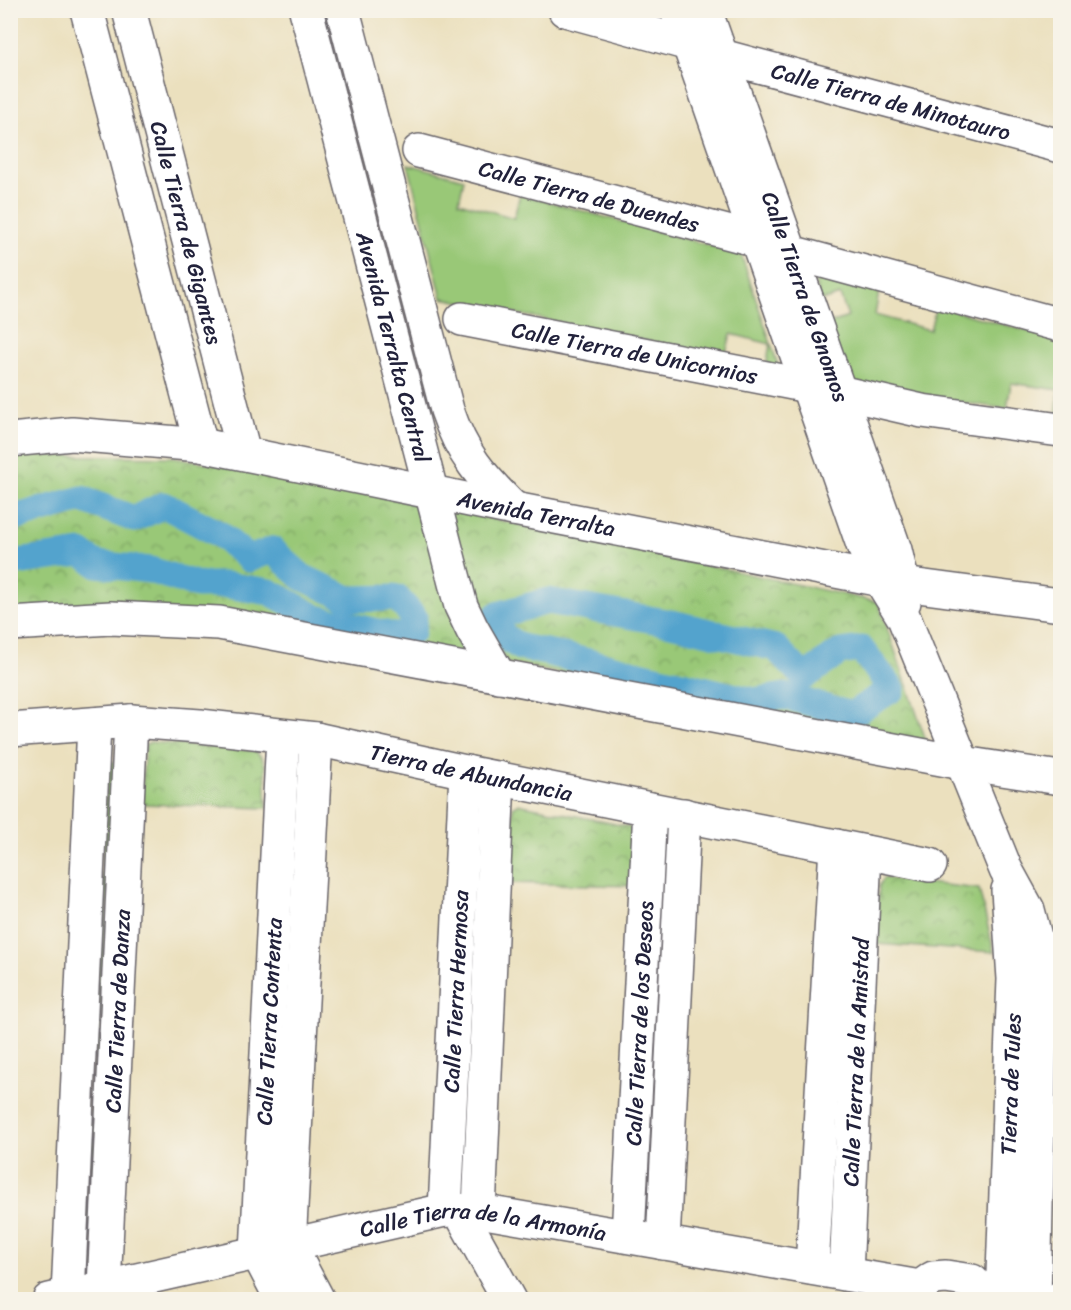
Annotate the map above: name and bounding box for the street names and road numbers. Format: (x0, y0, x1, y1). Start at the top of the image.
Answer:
street label: Calle Tierra de Minotauro (767, 51, 1015, 152)
street label: Calle Tierra de Gigantes (139, 117, 234, 349)
street label: Calle Tierra de Duendes (474, 149, 705, 244)
street label: Calle Tierra de Gnomos (750, 186, 861, 409)
street label: Avenida Terralta Central (344, 226, 442, 468)
street label: Calle Tierra de Unicornios (509, 310, 762, 396)
street label: Avenida Terralta (453, 479, 618, 548)
street label: Tierra de Abundancia (366, 732, 577, 813)
street label: Calle Tierra Hermosa (432, 888, 480, 1093)
street label: Calle Tierra de los Deseos (614, 900, 665, 1147)
street label: Calle Tierra de Danza (93, 907, 142, 1114)
street label: Calle Tierra Contenta (244, 916, 294, 1126)
street label: Calle Tierra de la Amistad (831, 936, 881, 1187)
street label: Tierra de Tules (988, 1012, 1033, 1156)
street label: Calle Tierra de la Armonía (356, 1191, 609, 1253)

